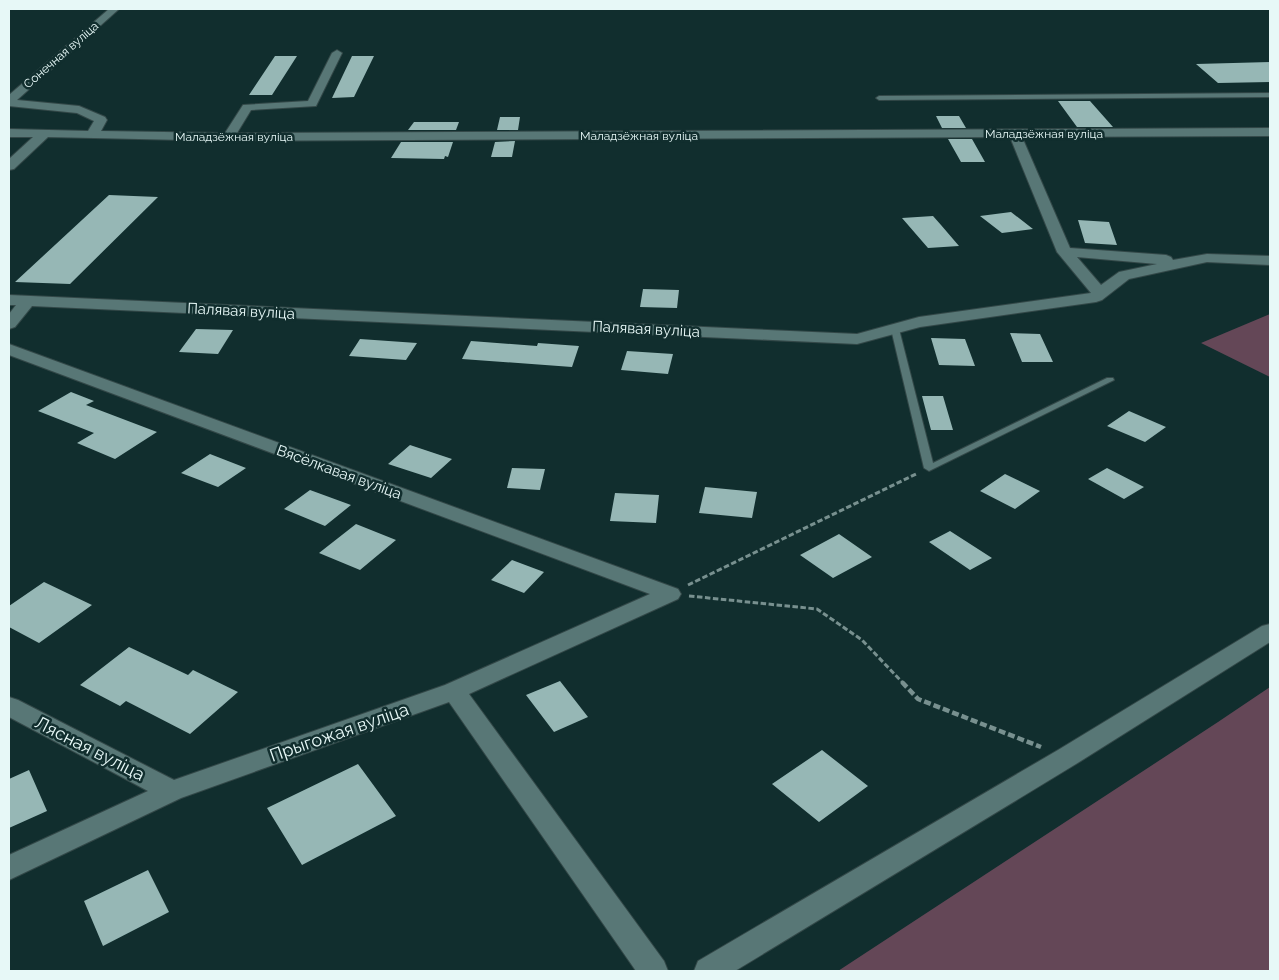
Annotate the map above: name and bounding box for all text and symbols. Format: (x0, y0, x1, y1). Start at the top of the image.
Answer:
street label: Сонечная вуліца (21, 19, 101, 91)
street label: Маладзёжная вуліца (985, 127, 1103, 141)
street label: Маладзёжная вуліца (580, 129, 698, 143)
street label: Маладзёжная вуліца (175, 130, 293, 144)
street label: Палявая вуліца (187, 299, 295, 323)
street label: Палявая вуліца (592, 317, 700, 341)
street label: Вясёлкавая вуліца (274, 441, 404, 503)
street label: Прыгожая вуліца (267, 698, 411, 766)
street label: Лясная вуліца (32, 711, 148, 785)

